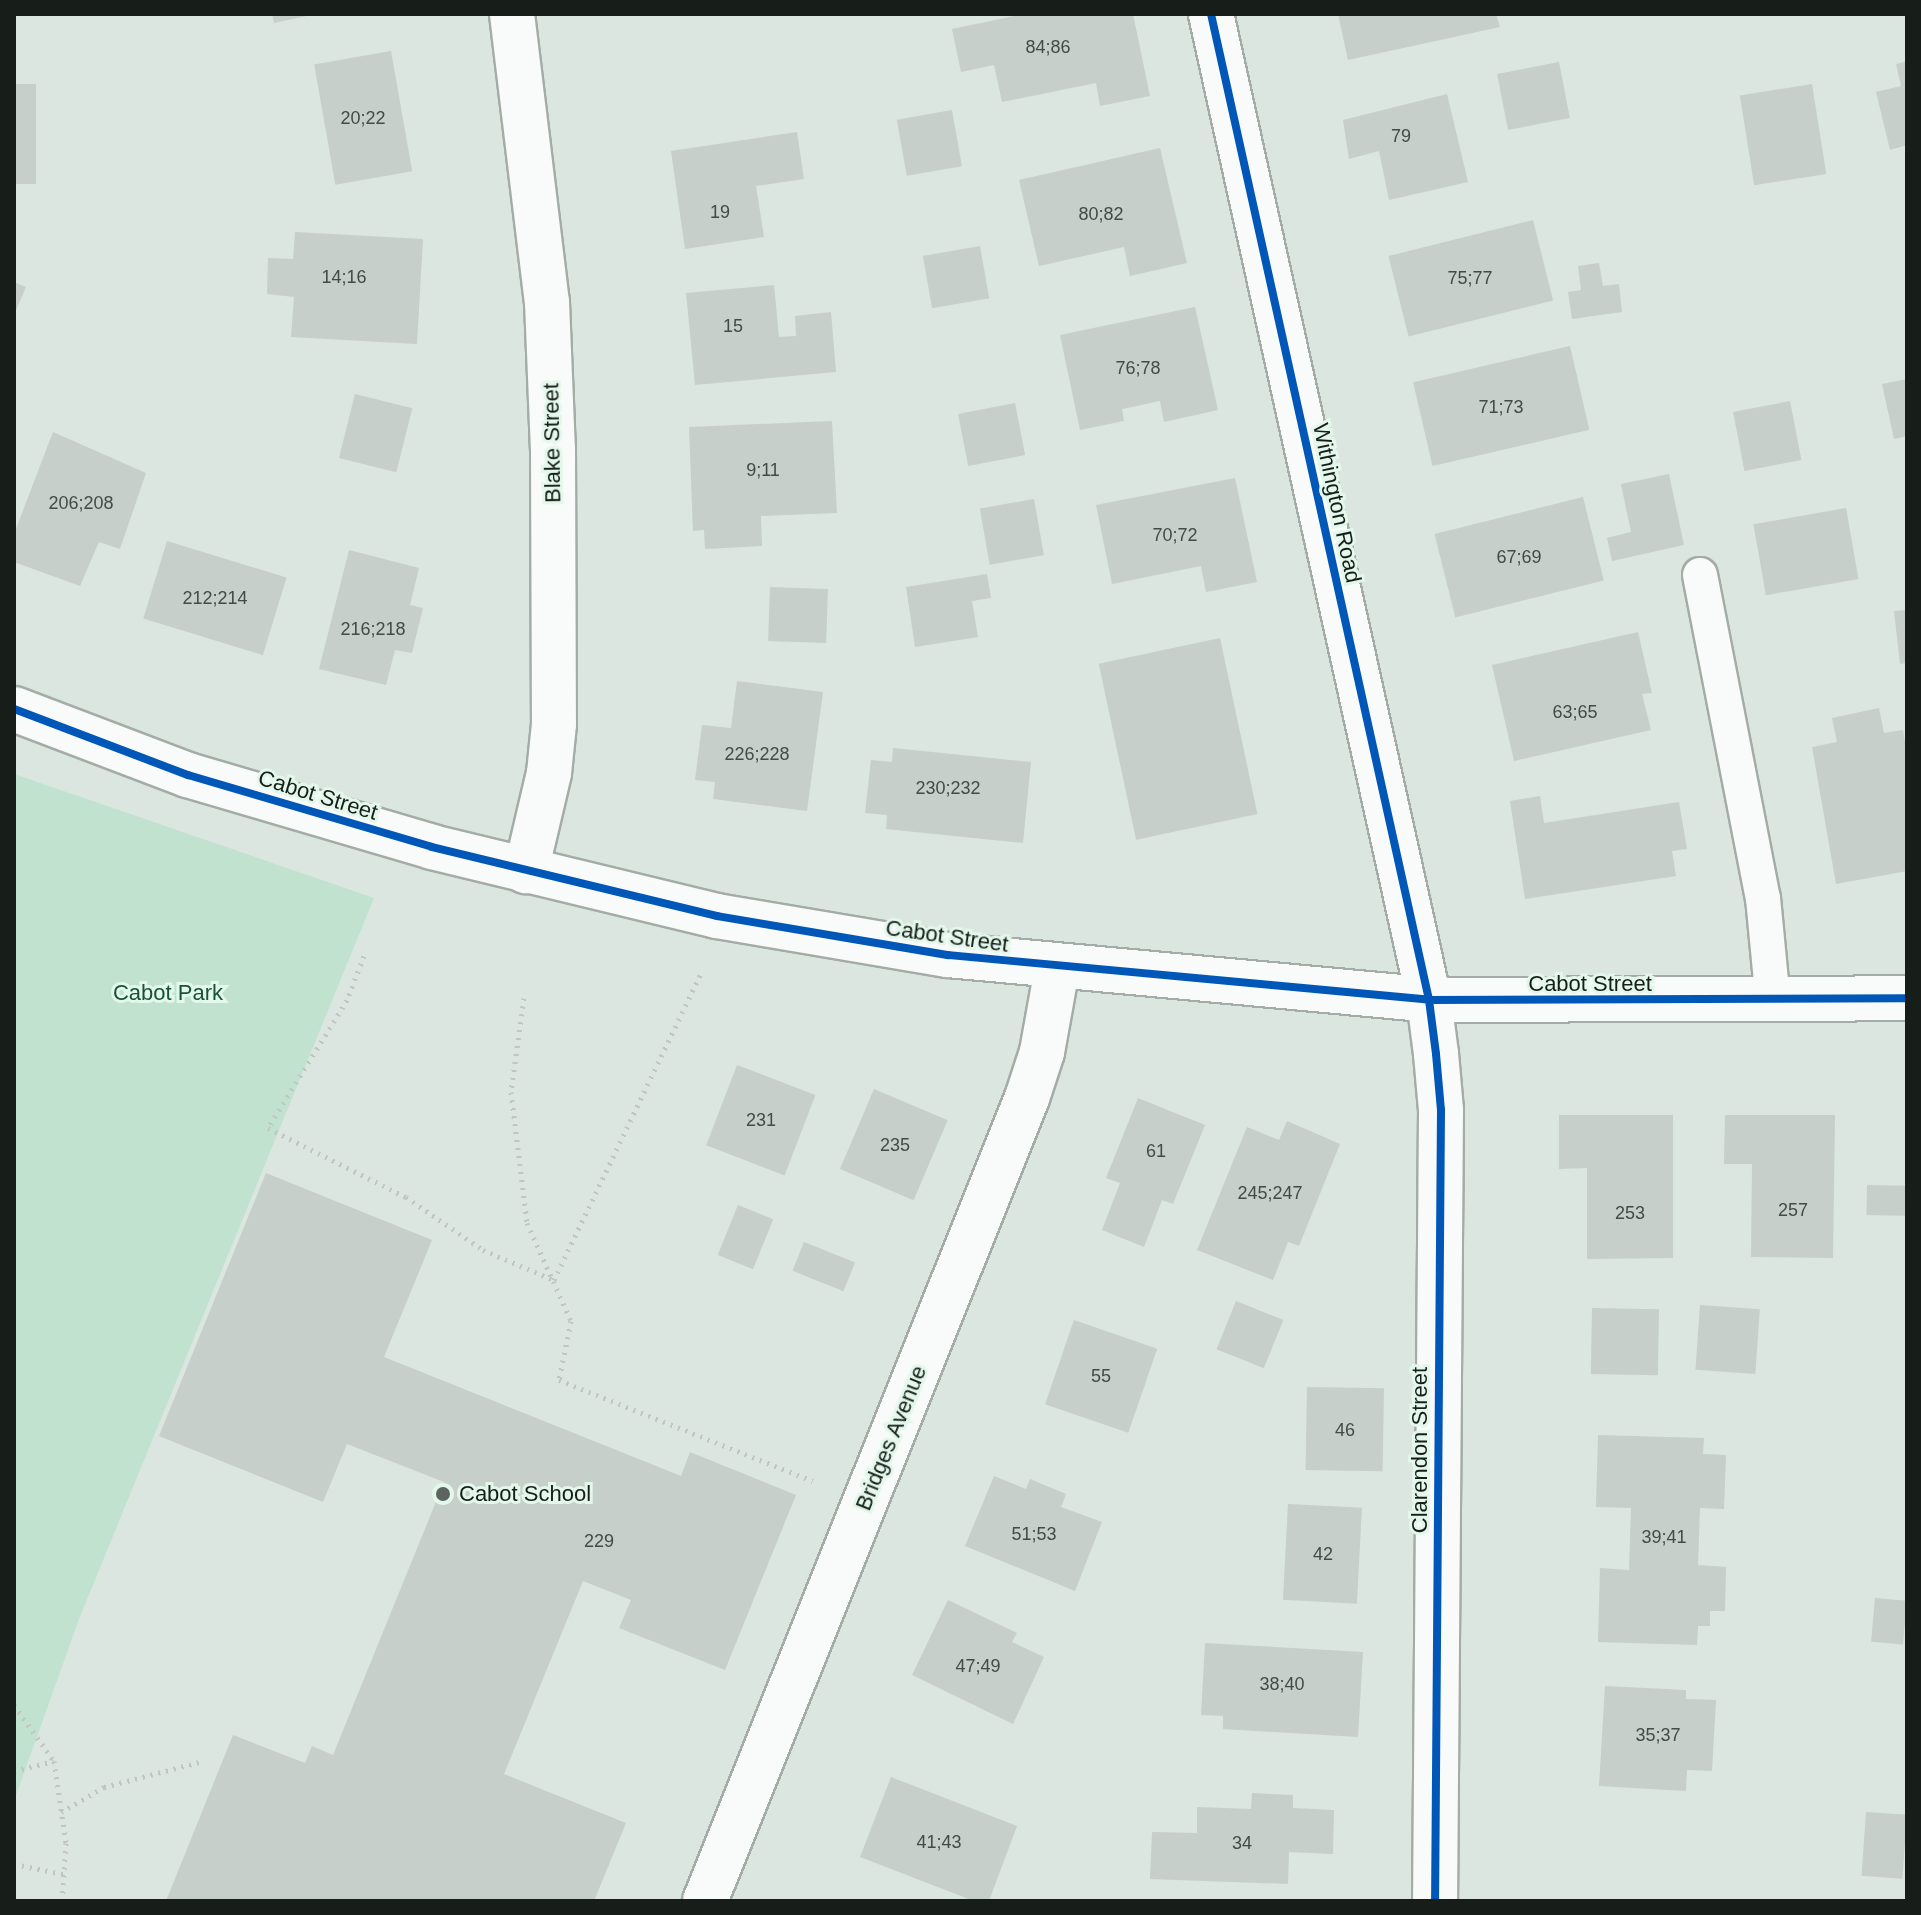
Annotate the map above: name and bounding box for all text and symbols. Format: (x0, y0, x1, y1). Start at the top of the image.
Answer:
house number: 84;86 (1025, 36, 1071, 58)
house number: 20;22 (340, 107, 386, 129)
house number: 79 (1391, 125, 1411, 147)
house number: 19 (710, 201, 730, 223)
house number: 80;82 (1078, 203, 1124, 225)
house number: 14;16 (321, 266, 367, 288)
house number: 75;77 (1447, 267, 1493, 289)
house number: 15 (723, 315, 743, 337)
house number: 76;78 (1115, 357, 1161, 379)
street label: Blake Street (538, 383, 566, 503)
house number: 71;73 (1478, 396, 1524, 418)
street label: Withington Road (1307, 421, 1367, 585)
house number: 9;11 (746, 459, 780, 481)
house number: 206;208 (48, 492, 114, 514)
house number: 70;72 (1152, 524, 1198, 546)
house number: 67;69 (1496, 546, 1542, 568)
house number: 212;214 (182, 587, 248, 609)
house number: 216;218 (340, 618, 406, 640)
house number: 63;65 (1552, 701, 1598, 723)
house number: 226;228 (724, 743, 790, 765)
street label: Cabot Street (255, 764, 381, 826)
house number: 230;232 (915, 777, 981, 799)
street label: Cabot Street (884, 914, 1010, 958)
street label: Cabot Street (1528, 971, 1652, 997)
park label: Cabot Park (113, 980, 223, 1006)
house number: 231 (746, 1109, 776, 1131)
house number: 235 (880, 1134, 910, 1156)
house number: 61 (1146, 1140, 1166, 1162)
house number: 245;247 (1237, 1182, 1303, 1204)
house number: 257 (1778, 1199, 1808, 1221)
house number: 253 (1615, 1202, 1645, 1224)
street label: Bridges Avenue (850, 1361, 932, 1515)
house number: 55 (1091, 1365, 1111, 1387)
street label: Clarendon Street (1407, 1367, 1433, 1533)
house number: 46 (1335, 1419, 1355, 1441)
place label: Cabot School (459, 1481, 591, 1507)
marker: Cabot School (434, 1485, 452, 1503)
house number: 51;53 (1011, 1523, 1057, 1545)
house number: 39;41 (1641, 1526, 1687, 1548)
house number: 229 (584, 1530, 614, 1552)
house number: 42 (1313, 1543, 1333, 1565)
house number: 47;49 (955, 1655, 1001, 1677)
house number: 38;40 (1259, 1673, 1305, 1695)
house number: 35;37 (1635, 1724, 1681, 1746)
house number: 41;43 (916, 1831, 962, 1853)
house number: 34 (1232, 1832, 1252, 1854)

